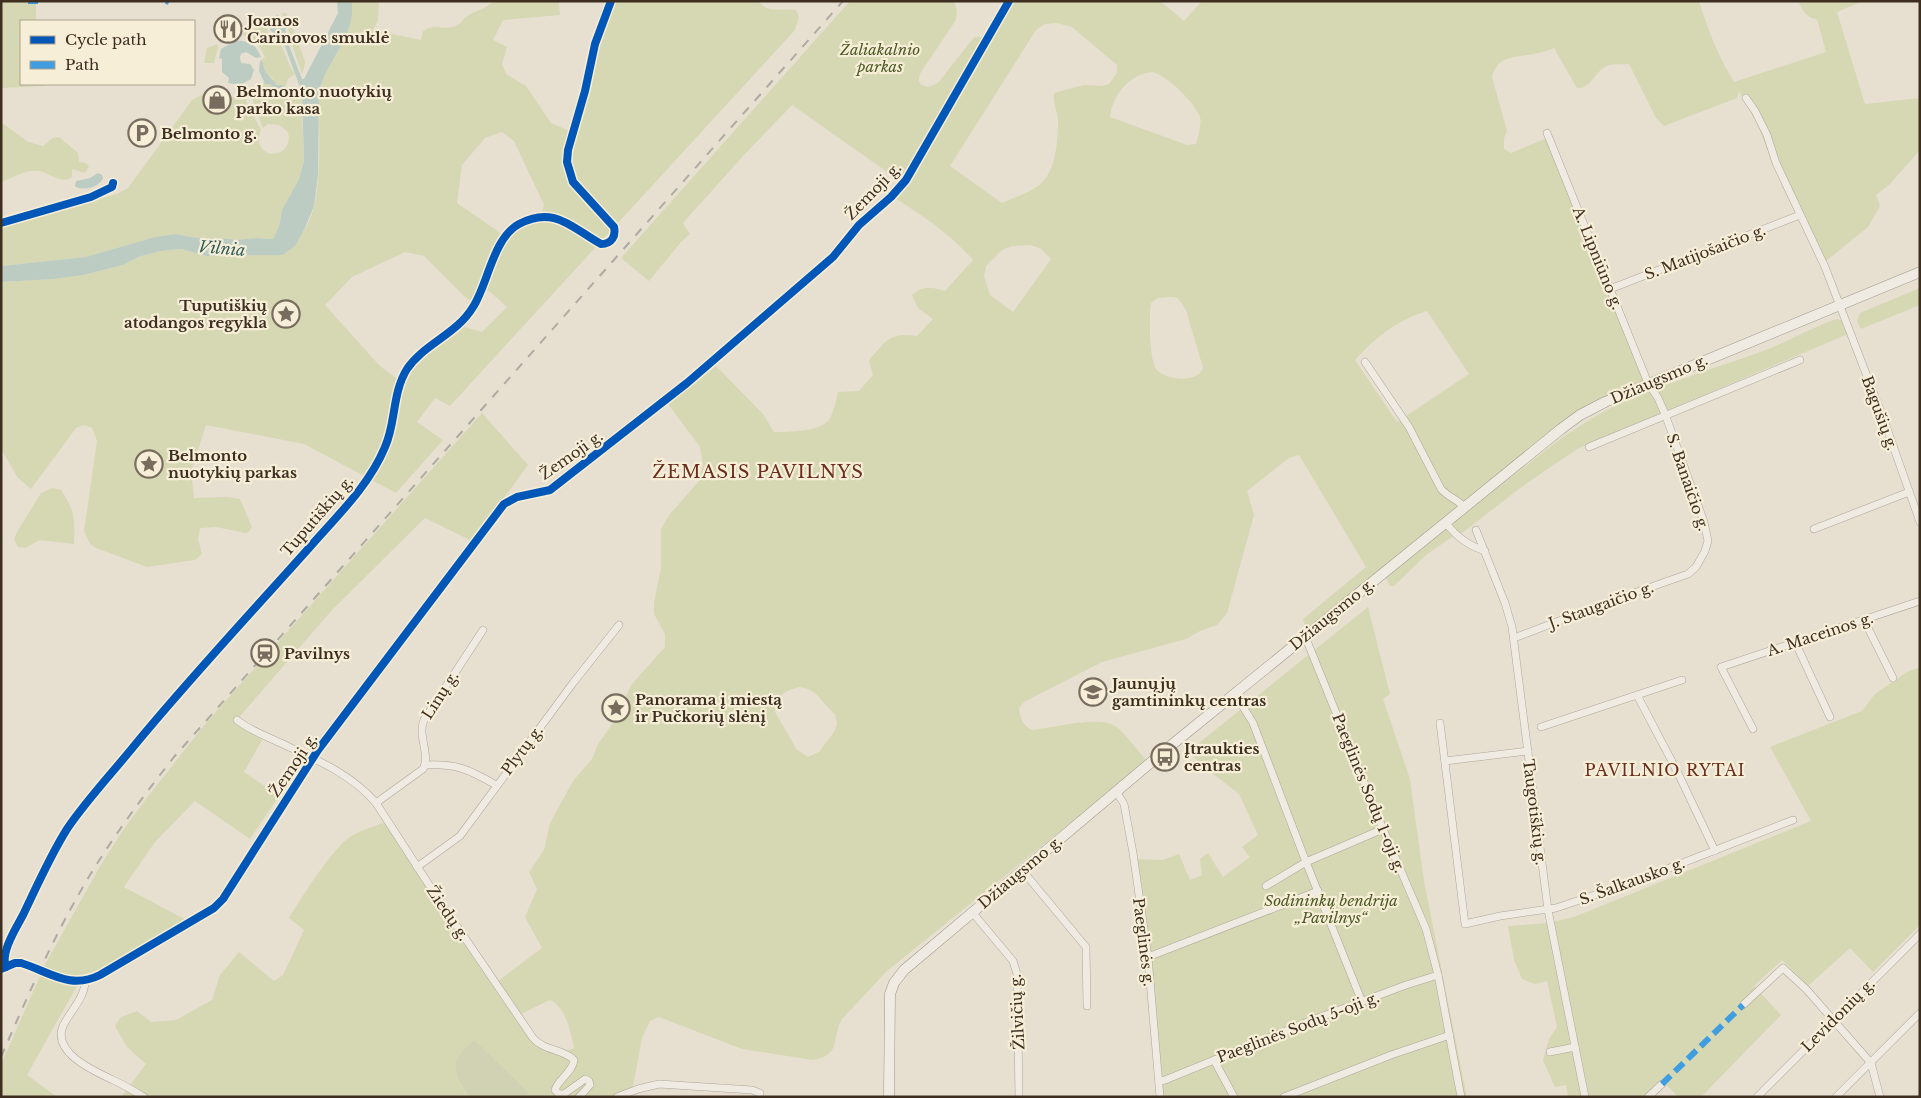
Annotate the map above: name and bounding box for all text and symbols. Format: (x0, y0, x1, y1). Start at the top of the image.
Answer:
place label: Joanos Carinovos smuklė (244, 11, 390, 47)
restaurant icon: Joanos Carinovos smuklė (213, 14, 243, 44)
legend (20, 20, 195, 85)
text: Cycle path (65, 30, 147, 49)
park label: Žaliakalnio parkas (839, 40, 920, 76)
text: Path (65, 55, 99, 74)
place label: Belmonto nuotykių parko kasa (236, 82, 392, 118)
shop icon: Belmonto nuotykių parko kasa (202, 85, 232, 115)
parking icon: Belmonto g. (127, 118, 157, 148)
place label: Belmonto g. (161, 124, 257, 143)
street label: Žemoji g. (841, 158, 905, 224)
street label: A. Lipniūno g. (1568, 203, 1627, 312)
street label: S. Matijošaičio g. (1642, 220, 1768, 284)
water label: Vilnia (198, 236, 246, 260)
place label: Tuputiškių atodangos regykla (124, 296, 267, 332)
place icon: Tuputiškių atodangos regykla (271, 299, 301, 329)
street label: Džiaugsmo g. (1607, 350, 1711, 408)
street label: Bagušių g. (1858, 373, 1902, 453)
street label: Žemoji g. (536, 426, 606, 484)
street label: S. Banaičio g. (1662, 431, 1714, 533)
place label: Belmonto nuotykių parkas (168, 446, 297, 482)
place icon: Belmonto nuotykių parkas (134, 449, 164, 479)
district label: ŽEMASIS PAVILNYS (652, 460, 864, 483)
street label: Tuputiškių g. (277, 472, 357, 560)
street label: Džiaugsmo g. (1286, 574, 1378, 654)
street label: J. Staugaičio g. (1544, 577, 1656, 633)
street label: A. Maceinos g. (1764, 608, 1875, 660)
station icon: Pavilnys (250, 638, 280, 668)
place label: Pavilnys (284, 644, 350, 663)
street label: Linų g. (417, 667, 463, 723)
place label: Jaunųjų gamtininkų centras (1109, 674, 1266, 710)
school or university icon: Jaunųjų gamtininkų centras (1078, 677, 1108, 707)
place label: Panorama į miestą ir Pučkorių slėnį (635, 690, 782, 726)
place icon: Panorama į miestą ir Pučkorių slėnį (601, 693, 631, 723)
street label: Paeglinės Sodų 1-oji g. (1328, 710, 1410, 876)
street label: Plytų g. (497, 721, 547, 779)
street label: Žemoji g. (265, 729, 321, 801)
place label: Įtraukties centras (1184, 739, 1260, 775)
bus stop icon: Įtraukties centras (1150, 742, 1180, 772)
street label: Taugotiškių g. (1519, 758, 1551, 866)
district label: PAVILNIO RYTAI (1584, 760, 1746, 780)
street label: Džiaugsmo g. (974, 831, 1066, 913)
street label: S. Šalkausko g. (1577, 853, 1687, 909)
street label: Žiedų g. (423, 882, 473, 944)
park label: Sodininkų bendrija „Pavilnys“ (1264, 891, 1398, 927)
street label: Paeglinės g. (1129, 897, 1159, 987)
street label: Žilvičių g. (1006, 973, 1028, 1051)
street label: Levidonių g. (1797, 974, 1879, 1056)
street label: Paeglinės Sodų 5-oji g. (1214, 987, 1382, 1067)

